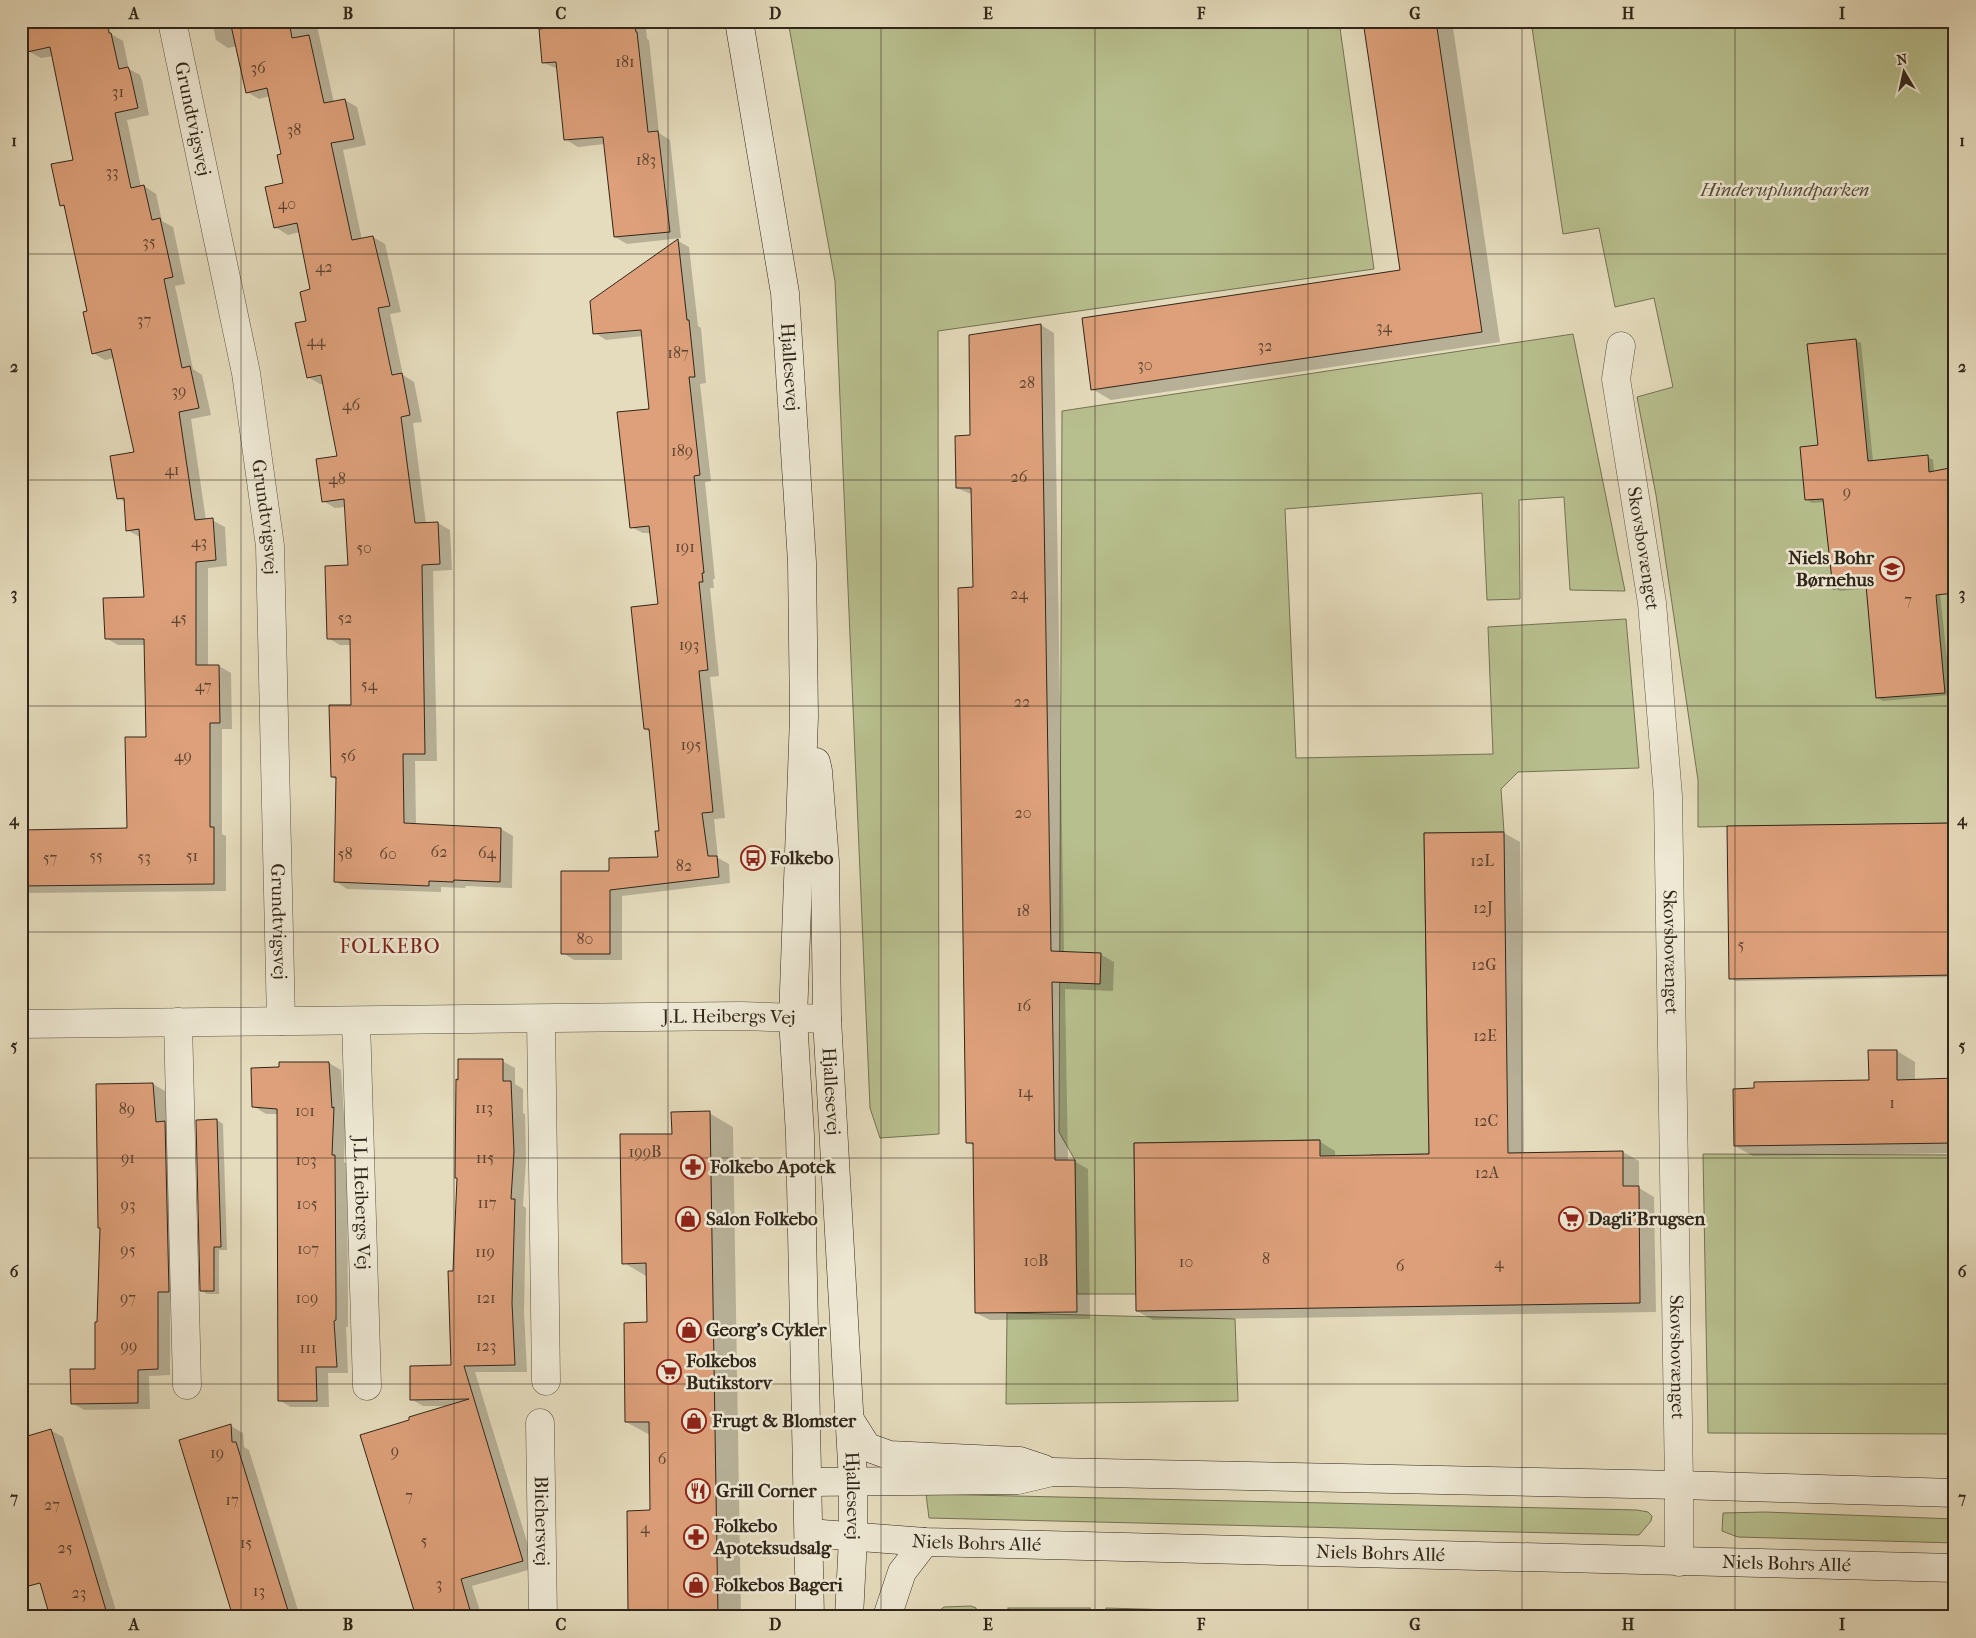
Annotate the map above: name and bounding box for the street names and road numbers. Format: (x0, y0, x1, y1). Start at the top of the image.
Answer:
street label: Grundtvigsvej (170, 60, 215, 178)
street label: Hjallesevej (776, 322, 803, 412)
street label: Grundtvigsvej (247, 458, 282, 575)
street label: Skovsbovænget (1622, 485, 1664, 611)
street label: Grundtvigsvej (266, 863, 291, 980)
street label: Skovsbovænget (1658, 890, 1682, 1015)
street label: J.L. Heibergs Vej (660, 1005, 796, 1029)
street label: Hjallesevej (818, 1047, 845, 1136)
street label: J.L. Heibergs Vej (348, 1134, 374, 1270)
street label: Skovsbovænget (1665, 1294, 1689, 1420)
street label: Hjallesevej (840, 1451, 864, 1540)
street label: Blichersvej (530, 1476, 553, 1566)
street label: Niels Bohrs Allé (911, 1530, 1041, 1556)
street label: Niels Bohrs Allé (1316, 1541, 1445, 1566)
street label: Niels Bohrs Allé (1722, 1551, 1851, 1576)

